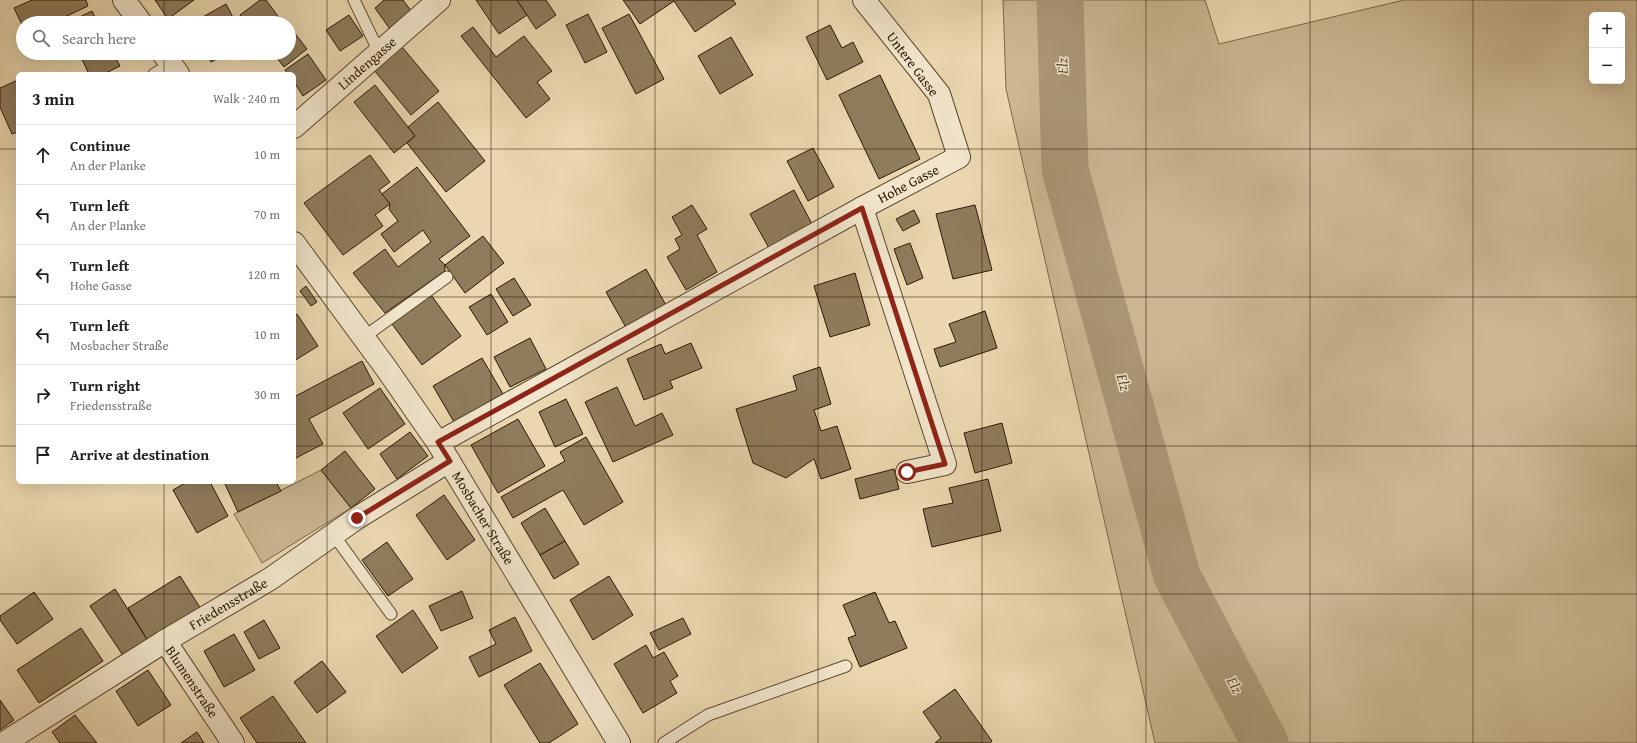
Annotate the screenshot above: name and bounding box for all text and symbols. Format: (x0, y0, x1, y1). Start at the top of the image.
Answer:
map controls (1589, 12, 1625, 84)
button: + (1589, 12, 1625, 48)
search box (16, 16, 296, 60)
icon: search (30, 27, 52, 49)
street label: Untere Gasse (882, 27, 944, 101)
text: Search here (62, 28, 136, 49)
street label: Lindengasse (333, 32, 401, 94)
button: − (1589, 48, 1625, 84)
water label: Elz (1051, 57, 1073, 75)
text: 3 min (32, 86, 74, 111)
text: Walk · 240 m (213, 89, 280, 108)
text: Continue (70, 135, 131, 156)
icon: ahead (32, 144, 54, 166)
text: 10 m (254, 145, 280, 164)
text: An der Planke (70, 156, 146, 175)
street label: Hohe Gasse (874, 159, 943, 208)
text: Turn left (70, 195, 129, 216)
icon: left (32, 204, 54, 226)
text: 70 m (254, 205, 280, 224)
text: An der Planke (70, 216, 146, 235)
text: Turn left (70, 255, 129, 276)
icon: left (32, 264, 54, 286)
text: 120 m (248, 265, 280, 284)
text: Hohe Gasse (70, 276, 132, 295)
text: Turn left (70, 315, 129, 336)
icon: left (32, 324, 54, 346)
text: 10 m (254, 325, 280, 344)
text: Mosbacher Straße (70, 336, 169, 355)
water label: Elz (1111, 370, 1136, 393)
text: Turn right (70, 375, 141, 396)
icon: right (32, 384, 54, 406)
text: 30 m (254, 385, 280, 404)
text: Friedensstraße (70, 396, 152, 415)
icon: arrive (32, 444, 54, 466)
text: Arrive at destination (70, 444, 209, 465)
route start (898, 463, 916, 481)
street label: Mosbacher Straße (447, 467, 519, 569)
route end (348, 509, 366, 527)
street label: Friedensstraße (185, 572, 272, 635)
street label: Blumenstraße (161, 642, 224, 722)
water label: Elz (1221, 672, 1248, 697)

